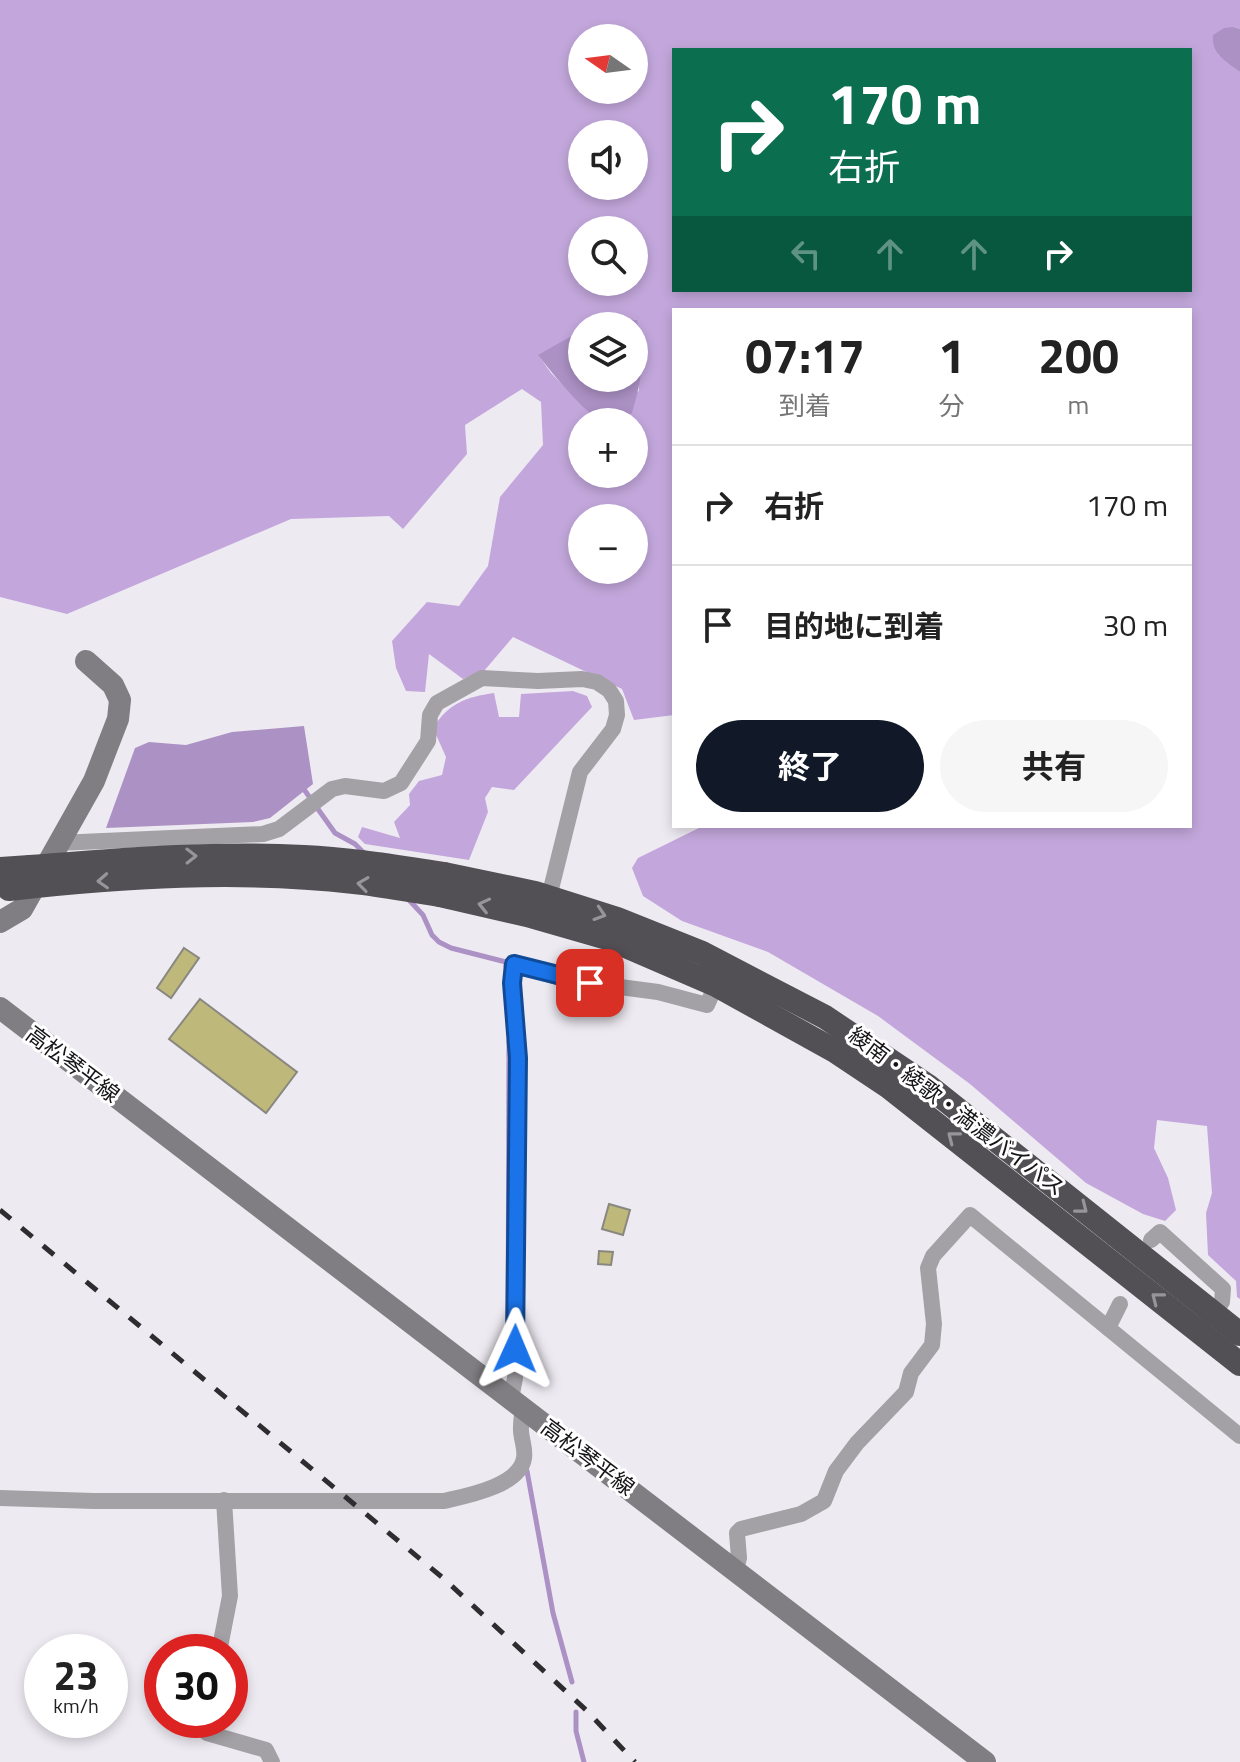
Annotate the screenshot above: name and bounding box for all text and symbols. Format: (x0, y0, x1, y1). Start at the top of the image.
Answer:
north arrow (568, 24, 648, 104)
map controls (568, 24, 648, 584)
text: 170 m (828, 61, 981, 146)
icon: right (696, 80, 800, 184)
button: sound (568, 120, 648, 200)
text: 右折 (828, 139, 900, 194)
button: search (568, 216, 648, 296)
icon: left (784, 232, 828, 276)
icon: ahead (868, 232, 912, 276)
icon: ahead (952, 232, 996, 276)
icon: right (1036, 232, 1080, 276)
button: layers (568, 312, 648, 392)
text: 07:17 (745, 319, 865, 392)
text: 1 (938, 319, 965, 392)
text: 200 (1038, 319, 1119, 392)
text: m (1068, 385, 1089, 424)
text: 到着 (779, 386, 831, 425)
text: 分 (939, 386, 965, 425)
button: + (568, 408, 648, 488)
text: 170 m (1086, 482, 1168, 528)
icon: right (696, 483, 740, 527)
text: 右折 (764, 483, 824, 529)
button: − (568, 504, 648, 584)
text: 30 m (1103, 602, 1168, 648)
icon: arrive (696, 603, 740, 647)
text: 目的地に到着 (764, 603, 944, 649)
button: 終了 (696, 720, 924, 812)
button: 共有 (940, 720, 1168, 812)
one-way arrow (185, 848, 198, 865)
one-way arrow (96, 872, 109, 889)
one-way arrow (356, 875, 369, 892)
one-way arrow (477, 897, 491, 914)
one-way arrow (593, 905, 607, 921)
pin (556, 949, 624, 1017)
icon: arrive (568, 961, 612, 1005)
street label: 高松琴平線 (19, 1017, 127, 1111)
street label: 綾南・綾歌・満濃バイパス (842, 1018, 1072, 1204)
one-way arrow (947, 1132, 962, 1146)
one-way arrow (1073, 1198, 1087, 1213)
one-way arrow (1151, 1293, 1166, 1307)
position arrow (473, 1307, 557, 1391)
street label: 高松琴平線 (534, 1410, 642, 1504)
speed limit sign: 30 (144, 1634, 248, 1738)
text: 23 (54, 1645, 98, 1706)
text: km/h (53, 1690, 99, 1721)

